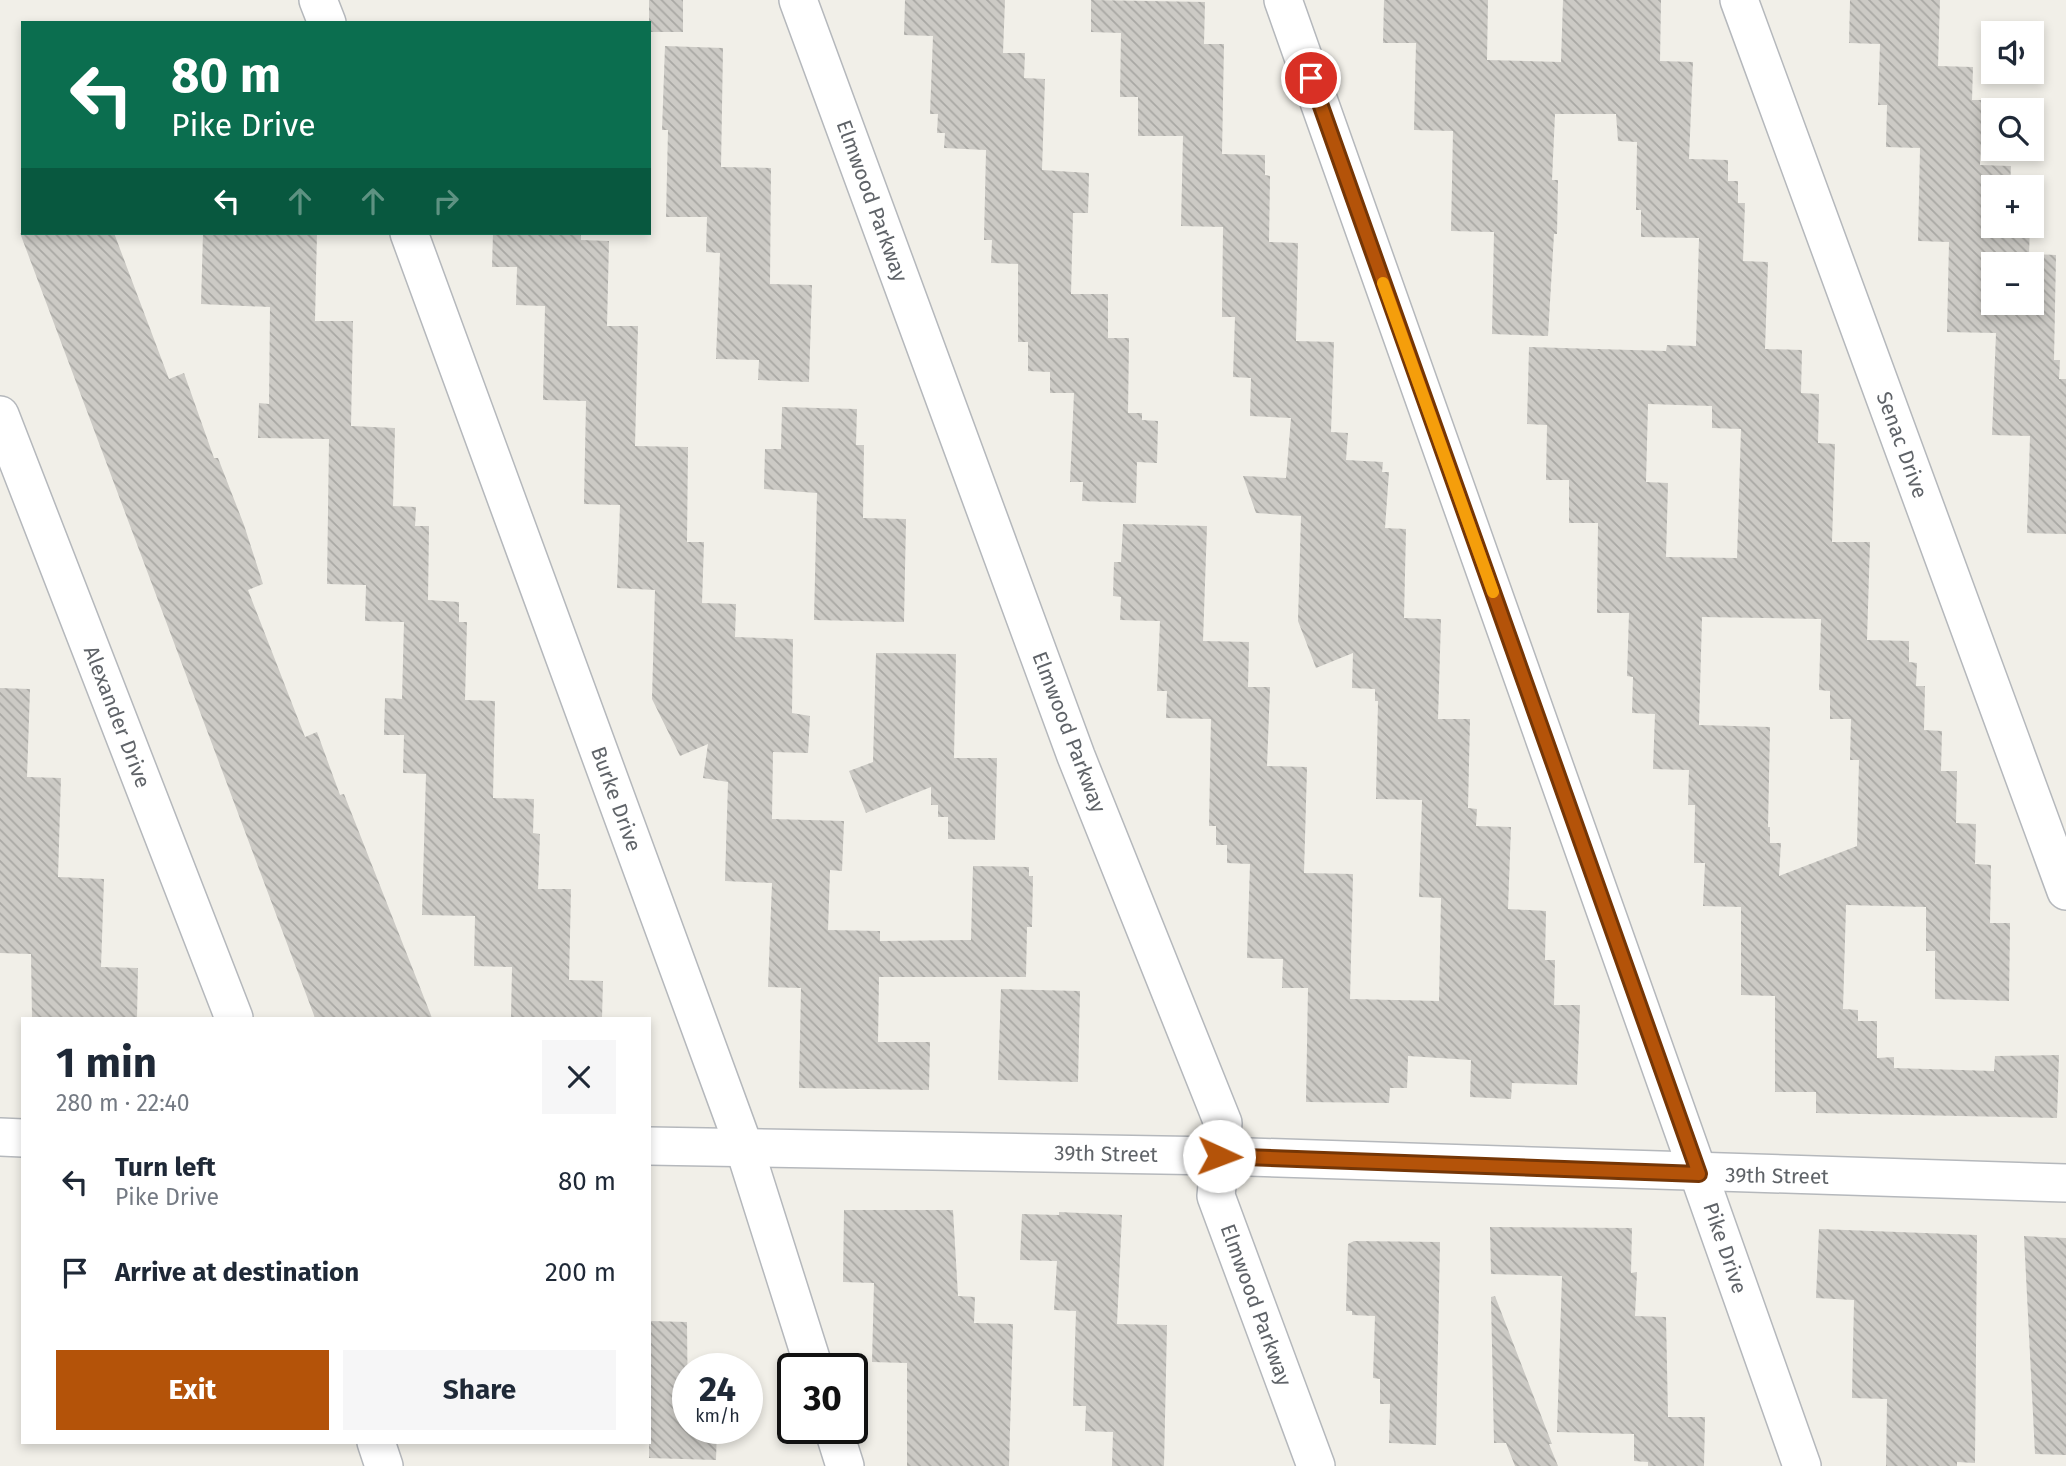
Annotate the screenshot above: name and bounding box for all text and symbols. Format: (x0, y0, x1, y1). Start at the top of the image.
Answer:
map controls (1981, 21, 2044, 315)
button: sound (1981, 21, 2044, 84)
text: 80 m (171, 46, 281, 105)
pin (1281, 48, 1341, 108)
icon: left (56, 49, 147, 140)
icon: arrive (1292, 59, 1330, 97)
button: search (1981, 98, 2044, 161)
text: Pike Drive (171, 106, 316, 144)
street label: Elmwood Parkway (831, 116, 914, 286)
button: + (1981, 175, 2044, 238)
icon: left (208, 182, 246, 220)
icon: ahead (281, 182, 319, 220)
icon: ahead (354, 182, 392, 220)
icon: right (427, 182, 465, 220)
button: − (1981, 252, 2044, 315)
street label: Senac Drive (1871, 388, 1933, 502)
street label: Alexander Drive (78, 642, 156, 792)
street label: Elmwood Parkway (1026, 648, 1112, 817)
street label: Burke Drive (585, 743, 647, 855)
text: 1 min (56, 1038, 157, 1088)
button: close (542, 1040, 616, 1114)
text: 280 m · 22:40 (56, 1089, 190, 1117)
position arrow (1182, 1119, 1256, 1193)
street label: 39th Street (1054, 1140, 1158, 1168)
text: Turn left (115, 1152, 216, 1183)
street label: 39th Street (1725, 1162, 1829, 1190)
icon: left (56, 1163, 94, 1201)
text: 80 m (558, 1166, 616, 1197)
text: Pike Drive (115, 1183, 219, 1211)
street label: Pike Drive (1697, 1199, 1753, 1297)
street label: Elmwood Parkway (1215, 1220, 1298, 1390)
icon: arrive (56, 1254, 94, 1292)
text: Arrive at destination (115, 1257, 359, 1288)
text: 200 m (545, 1257, 616, 1288)
button: Exit (56, 1350, 329, 1430)
button: Share (343, 1350, 616, 1430)
speed limit sign: 30 (777, 1353, 868, 1444)
text: 24 (699, 1368, 736, 1410)
text: km/h (695, 1405, 740, 1427)

